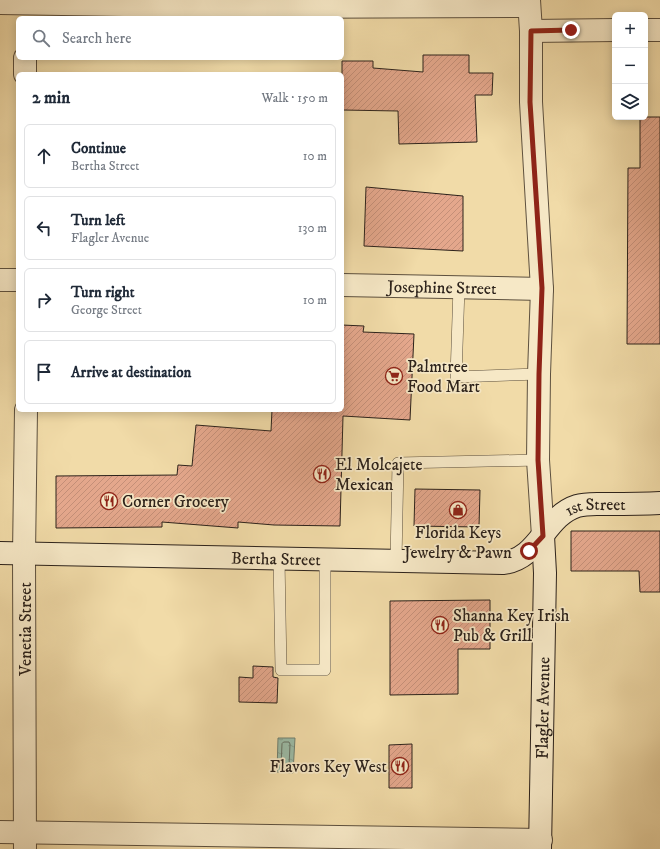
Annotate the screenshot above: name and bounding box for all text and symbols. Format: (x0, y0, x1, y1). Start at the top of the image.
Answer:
map controls (612, 12, 648, 120)
button: + (612, 12, 648, 48)
search box (16, 16, 344, 60)
route end (562, 21, 580, 39)
icon: search (30, 27, 52, 49)
text: Search here (62, 29, 131, 48)
button: − (612, 48, 648, 84)
button: layers (612, 84, 648, 120)
text: 2 min (32, 87, 70, 109)
text: Walk · 150 m (262, 90, 328, 106)
text: Continue (71, 139, 126, 158)
icon: ahead (33, 145, 55, 167)
text: 10 m (303, 148, 327, 164)
text: Bertha Street (71, 158, 140, 174)
text: Turn left (71, 211, 125, 230)
icon: left (33, 217, 55, 239)
text: 130 m (298, 220, 327, 236)
text: Flagler Avenue (71, 230, 149, 246)
street label: Josephine Street (385, 276, 497, 300)
text: Turn right (71, 283, 134, 302)
icon: right (33, 289, 55, 311)
text: 10 m (303, 292, 327, 308)
text: George Street (71, 302, 142, 318)
place label: Palmtree Food Mart (407, 356, 481, 398)
icon: arrive (33, 361, 55, 383)
text: Arrive at destination (71, 363, 191, 382)
supermarket icon: Palmtree Food Mart (384, 366, 404, 386)
place label: El Molcajete Mexican (335, 454, 422, 496)
restaurant icon: El Molcajete Mexican (312, 464, 332, 484)
restaurant icon: Corner Grocery (99, 491, 119, 511)
place label: Corner Grocery (122, 491, 230, 513)
street label: 1st Street (561, 494, 626, 522)
shop icon: Florida Keys Jewelry & Pawn (448, 500, 468, 520)
place label: Florida Keys Jewelry & Pawn (402, 522, 512, 564)
route start (520, 542, 538, 560)
street label: Bertha Street (231, 548, 322, 571)
street label: Venetia Street (15, 582, 37, 677)
place label: Shanna Key Irish Pub & Grill (453, 605, 570, 647)
restaurant icon: Shanna Key Irish Pub & Grill (430, 615, 450, 635)
street label: Flagler Avenue (532, 657, 555, 759)
place label: Flavors Key West (270, 756, 388, 778)
restaurant icon: Flavors Key West (390, 756, 410, 776)

